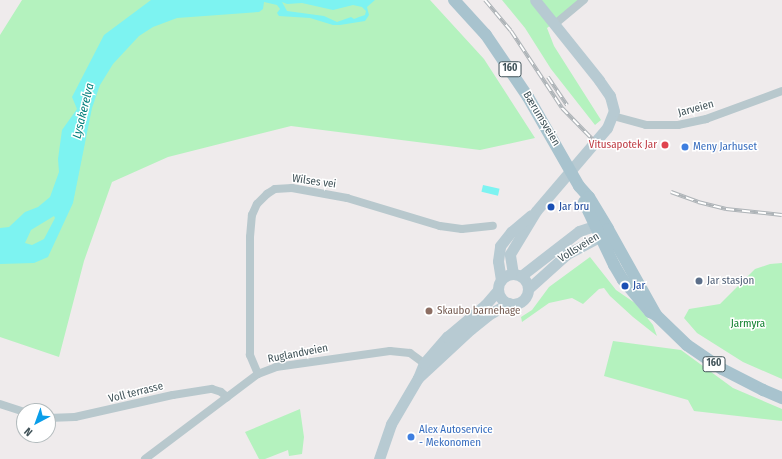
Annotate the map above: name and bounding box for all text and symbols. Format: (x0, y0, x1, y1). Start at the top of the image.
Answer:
road number: 160 (498, 61, 522, 77)
water label: Lysakerelva (70, 82, 98, 140)
street label: Bærumsveien (520, 89, 562, 149)
street label: Jarveien (677, 98, 715, 120)
place label: Vitusapotek Jar (589, 138, 657, 152)
marker: Vitusapotek Jar (660, 140, 670, 150)
place label: Meny Jarhuset (693, 140, 757, 154)
marker: Meny Jarhuset (680, 142, 690, 152)
street label: Wilses vei (291, 172, 337, 192)
place label: Jar bru (559, 200, 589, 214)
marker: Jar bru (546, 202, 556, 212)
street label: Vollsveien (556, 230, 602, 266)
place label: Jar stasjon (707, 274, 754, 288)
marker: Jar stasjon (694, 276, 704, 286)
place label: Jar (633, 279, 645, 293)
marker: Jar (620, 281, 630, 291)
place label: Skaubo barnehage (437, 304, 521, 318)
marker: Skaubo barnehage (424, 306, 434, 316)
park label: Jarmyra (731, 317, 765, 331)
street label: Ruglandveien (267, 342, 329, 366)
road number: 160 (702, 356, 726, 372)
street label: Voll terrasse (107, 380, 165, 406)
north arrow (16, 403, 56, 443)
place label: Alex Autoservice - Mekonomen (419, 424, 493, 450)
text: N (22, 425, 35, 439)
marker: Alex Autoservice - Mekonomen (406, 432, 416, 442)

